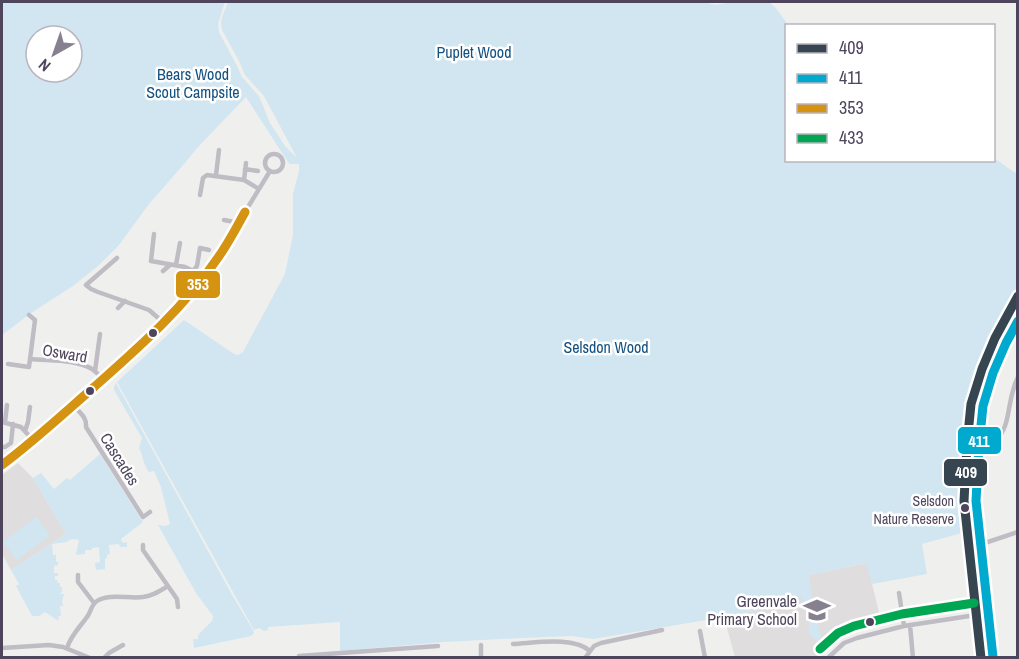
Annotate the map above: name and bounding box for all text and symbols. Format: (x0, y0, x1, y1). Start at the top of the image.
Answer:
north arrow (24, 24, 84, 84)
legend (785, 24, 995, 162)
text: 409 (839, 35, 864, 60)
park label: Puplet Wood (437, 41, 511, 63)
text: N (34, 54, 55, 77)
park label: Bears Wood Scout Campsite (146, 63, 240, 103)
text: 411 (839, 65, 863, 90)
text: 353 (839, 95, 864, 120)
text: 433 (839, 125, 864, 150)
line badge: 353 (175, 270, 221, 299)
text: 353 (187, 273, 209, 295)
unlabelled marker (147, 327, 159, 339)
park label: Selsdon Wood (563, 336, 649, 358)
street label: Osward (41, 338, 89, 368)
unlabelled marker (84, 385, 96, 397)
line badge: 411 (957, 426, 1002, 455)
street label: Cascades (95, 428, 145, 490)
text: 411 (968, 430, 990, 452)
line badge: 409 (943, 458, 988, 487)
text: 409 (955, 461, 977, 483)
place label: Selsdon Nature Reserve (874, 492, 954, 528)
marker: Selsdon Nature Reserve (959, 502, 971, 514)
place label: Greenvale Primary School (707, 590, 797, 630)
school or university icon: Greenvale Primary School (802, 595, 832, 625)
unlabelled marker (864, 616, 876, 628)

